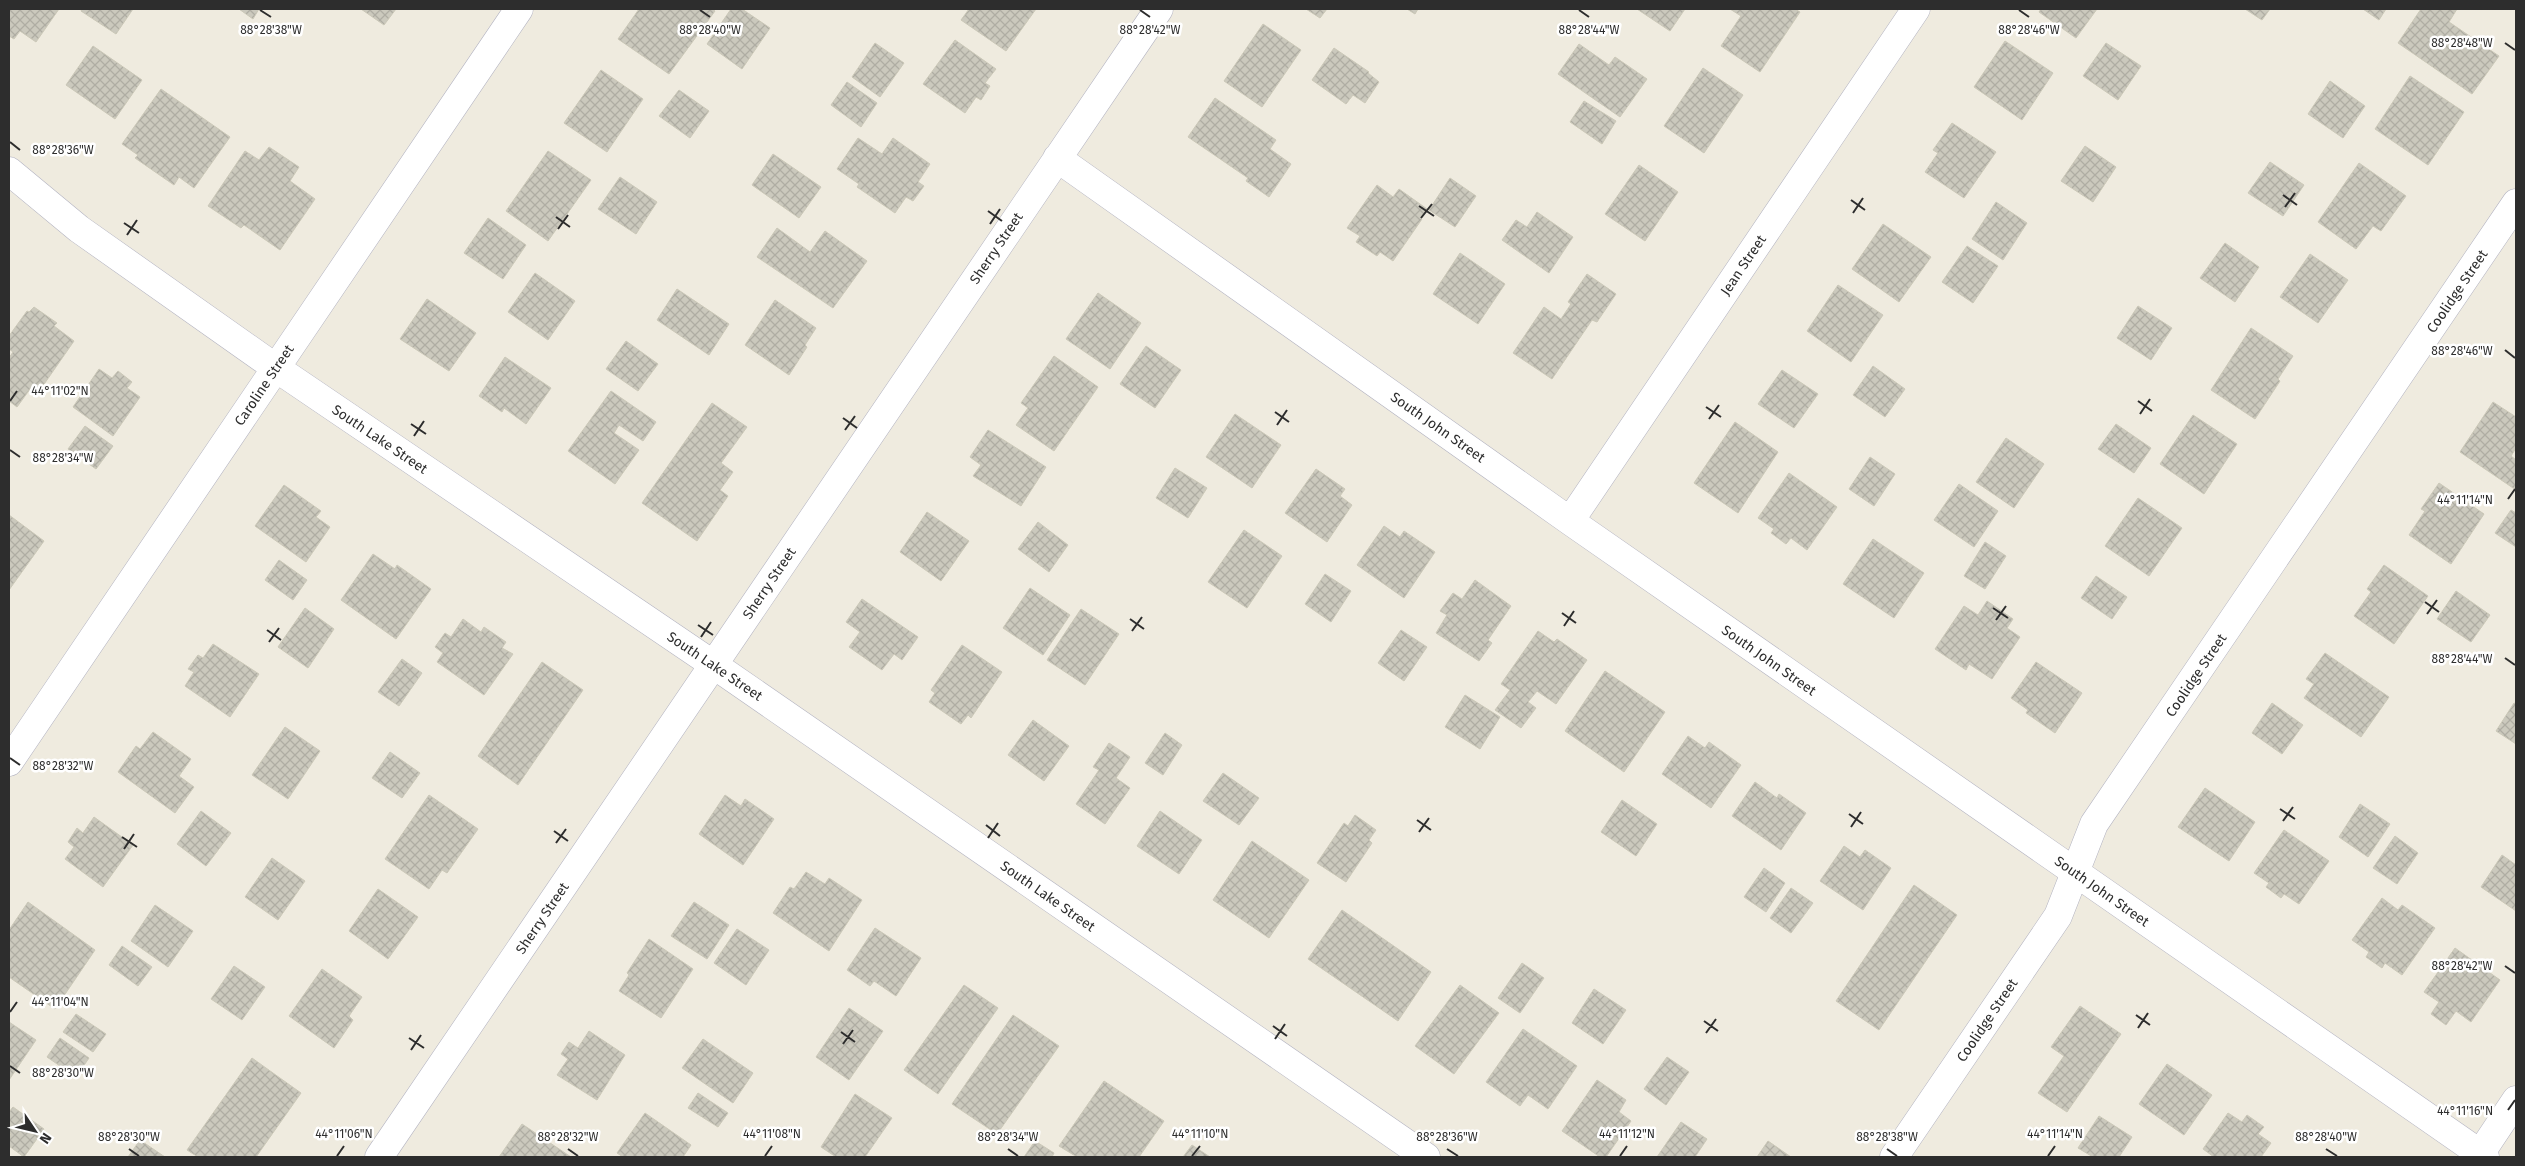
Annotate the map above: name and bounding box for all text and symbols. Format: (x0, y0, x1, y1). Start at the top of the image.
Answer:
text: 88°28'38"W (240, 23, 302, 37)
text: 88°28'40"W (679, 23, 741, 37)
text: 88°28'42"W (1120, 23, 1180, 37)
text: 88°28'44"W (1559, 23, 1620, 37)
text: 88°28'46"W (1998, 23, 2060, 37)
text: 88°28'48"W (2431, 36, 2493, 50)
text: 88°28'36"W (32, 143, 94, 157)
street label: Sherry Street (966, 208, 1027, 287)
street label: Jean Street (1717, 231, 1770, 299)
street label: Coolidge Street (2423, 246, 2492, 336)
street label: Caroline Street (231, 341, 298, 429)
text: 88°28'46"W (2431, 344, 2493, 358)
text: 44°11'02"N (31, 384, 89, 398)
street label: South John Street (1387, 388, 1489, 467)
street label: South Lake Street (329, 401, 432, 478)
text: 88°28'34"W (33, 451, 94, 465)
text: 44°11'14"N (2437, 493, 2493, 507)
street label: Sherry Street (739, 543, 800, 622)
street label: South John Street (1718, 621, 1820, 700)
street label: South Lake Street (664, 628, 767, 705)
street label: Coolidge Street (2162, 630, 2231, 720)
text: 88°28'44"W (2432, 652, 2493, 666)
text: 88°28'32"W (32, 759, 94, 773)
street label: South John Street (2051, 852, 2153, 931)
street label: South Lake Street (997, 857, 1099, 936)
street label: Sherry Street (512, 878, 573, 957)
text: 88°28'42"W (2432, 959, 2492, 973)
street label: Coolidge Street (1953, 975, 2022, 1065)
text: 44°11'04"N (31, 995, 89, 1009)
text: 88°28'30"W (32, 1066, 94, 1080)
text: 44°11'16"N (2437, 1104, 2493, 1118)
north arrow (10, 1106, 60, 1156)
text: 44°11'06"N (315, 1127, 373, 1141)
text: 44°11'08"N (743, 1127, 801, 1141)
text: 44°11'10"N (1172, 1127, 1228, 1141)
text: 44°11'12"N (1599, 1127, 1655, 1141)
text: 44°11'14"N (2027, 1127, 2083, 1141)
text: N (36, 1129, 55, 1147)
text: 88°28'30"W (98, 1130, 160, 1144)
text: 88°28'32"W (537, 1130, 599, 1144)
text: 88°28'34"W (978, 1130, 1039, 1144)
text: 88°28'36"W (1416, 1130, 1478, 1144)
text: 88°28'38"W (1856, 1130, 1918, 1144)
text: 88°28'40"W (2295, 1130, 2357, 1144)

